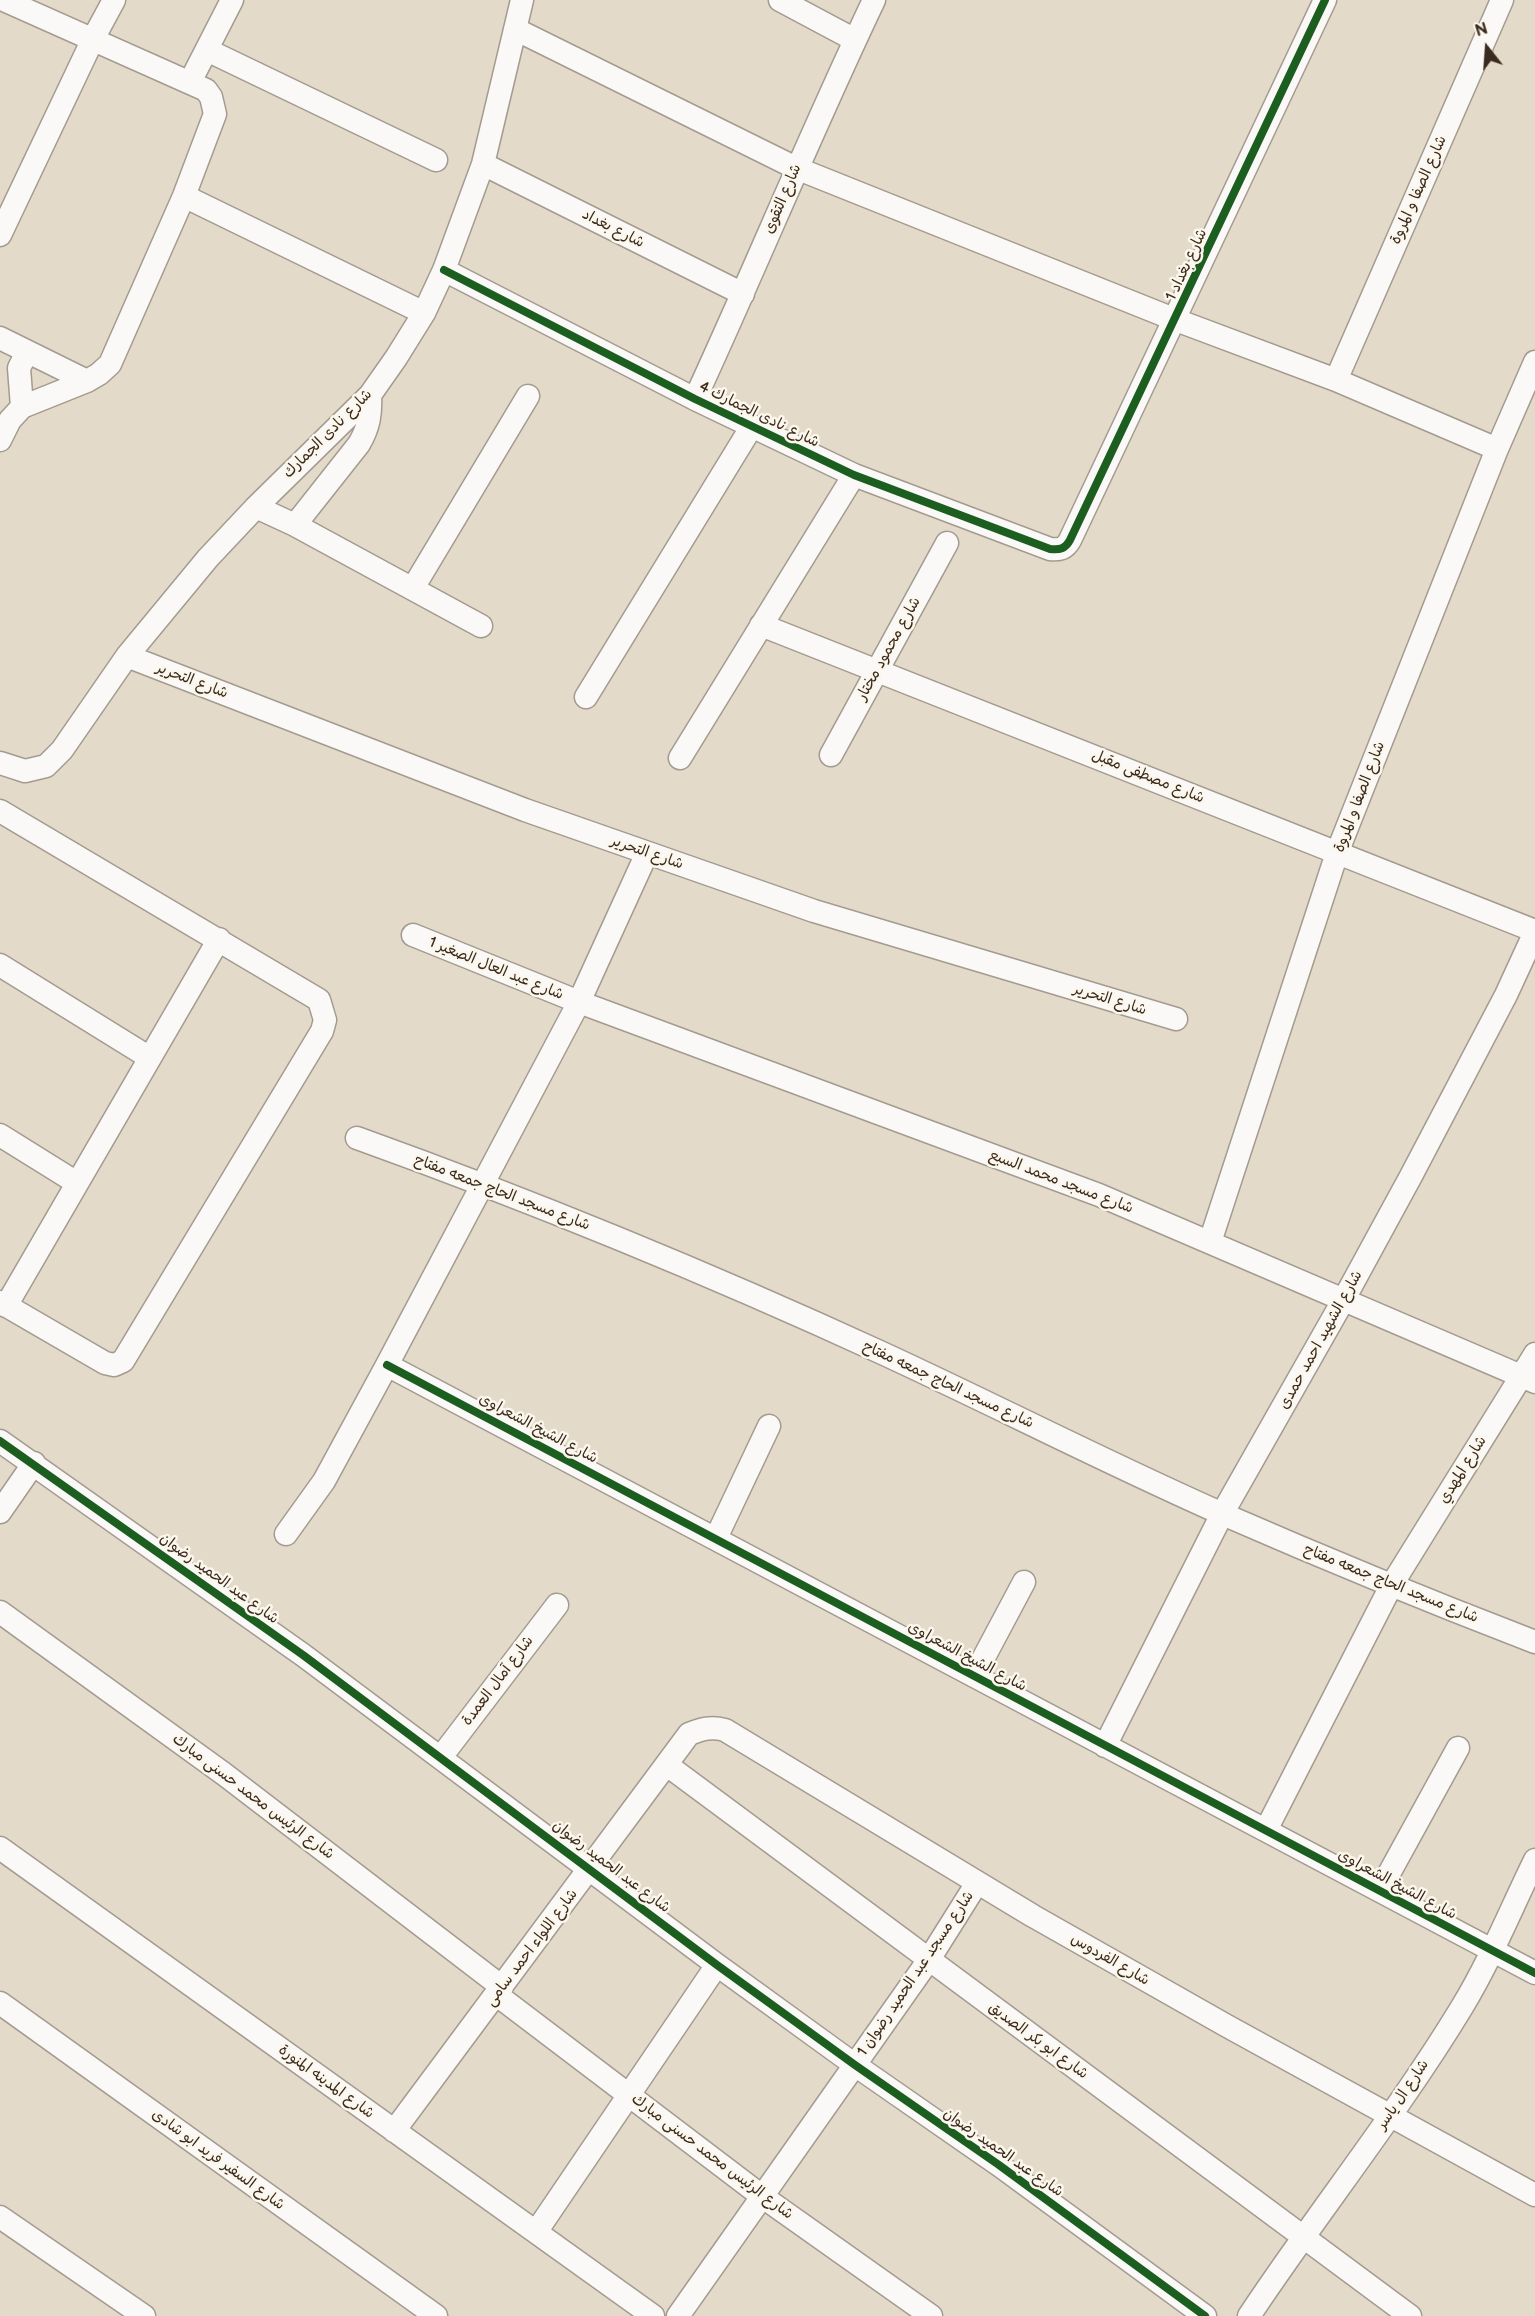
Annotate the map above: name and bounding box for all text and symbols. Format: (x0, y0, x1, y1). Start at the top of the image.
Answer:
north arrow (1457, 18, 1517, 78)
text: N (1473, 19, 1490, 41)
street label: شارع الصفا و المروة (1387, 133, 1451, 247)
street label: شارع التقوى (760, 162, 806, 236)
street label: شارع بغداد (579, 206, 647, 252)
street label: شارع بغداد 1 (1163, 226, 1211, 304)
street label: شارع نادى الجمارك 4 (696, 378, 822, 452)
street label: شارع نادى الجمارك (280, 386, 376, 482)
street label: شارع محمود مختار (853, 594, 925, 704)
street label: شارع التحرير (154, 659, 230, 703)
street label: شارع الصفا و المروة (1331, 739, 1389, 855)
street label: شارع مصطفى مقبل (1089, 746, 1207, 808)
street label: شارع التحرير (608, 832, 686, 874)
street label: شارع عبد العال الصغير 1 (426, 934, 566, 1004)
street label: شارع التحرير (1071, 980, 1149, 1020)
street label: شارع مسجد محمد السبع (986, 1146, 1136, 1218)
street label: شارع مسجد الحاج جمعه مفتاح (412, 1151, 592, 1235)
street label: شارع الشهيد احمد حمدى (1275, 1268, 1367, 1412)
street label: شارع مسجد الحاج جمعه مفتاح (860, 1337, 1036, 1433)
street label: شارع الشيخ الشعراوى (476, 1390, 600, 1468)
street label: شارع المهدي (1435, 1433, 1491, 1507)
street label: شارع عبد الحميد رضوان (156, 1530, 282, 1628)
street label: شارع مسجد الحاج جمعه مفتاح (1301, 1541, 1481, 1627)
street label: شارع الشيخ الشعراوى (905, 1618, 1029, 1696)
street label: شارع آمال العمدة (458, 1633, 538, 1729)
street label: شارع الرئيس محمد حسنى مبارك (169, 1730, 337, 1864)
street label: شارع عبد الحميد رضوان (549, 1817, 673, 1917)
street label: شارع الشيخ الشعراوى (1335, 1846, 1459, 1924)
street label: شارع اللواء احمد سامى (482, 1886, 582, 2010)
street label: شارع مسجد عبد الحميد رضوان 1 (854, 1888, 978, 2060)
street label: شارع الفردوس (1067, 1930, 1153, 1990)
street label: شارع ابو بكر الصديق (985, 1999, 1091, 2083)
street label: شارع المدينه المنورة (275, 2041, 377, 2123)
street label: شارع ال ياسر (1373, 2057, 1433, 2133)
street label: شارع الرئيس محمد حسنى مبارك (628, 2090, 796, 2224)
street label: شارع عبد الحميد رضوان (939, 2105, 1067, 2201)
street label: شارع السفير فريد ابو شادى (148, 2106, 288, 2214)

